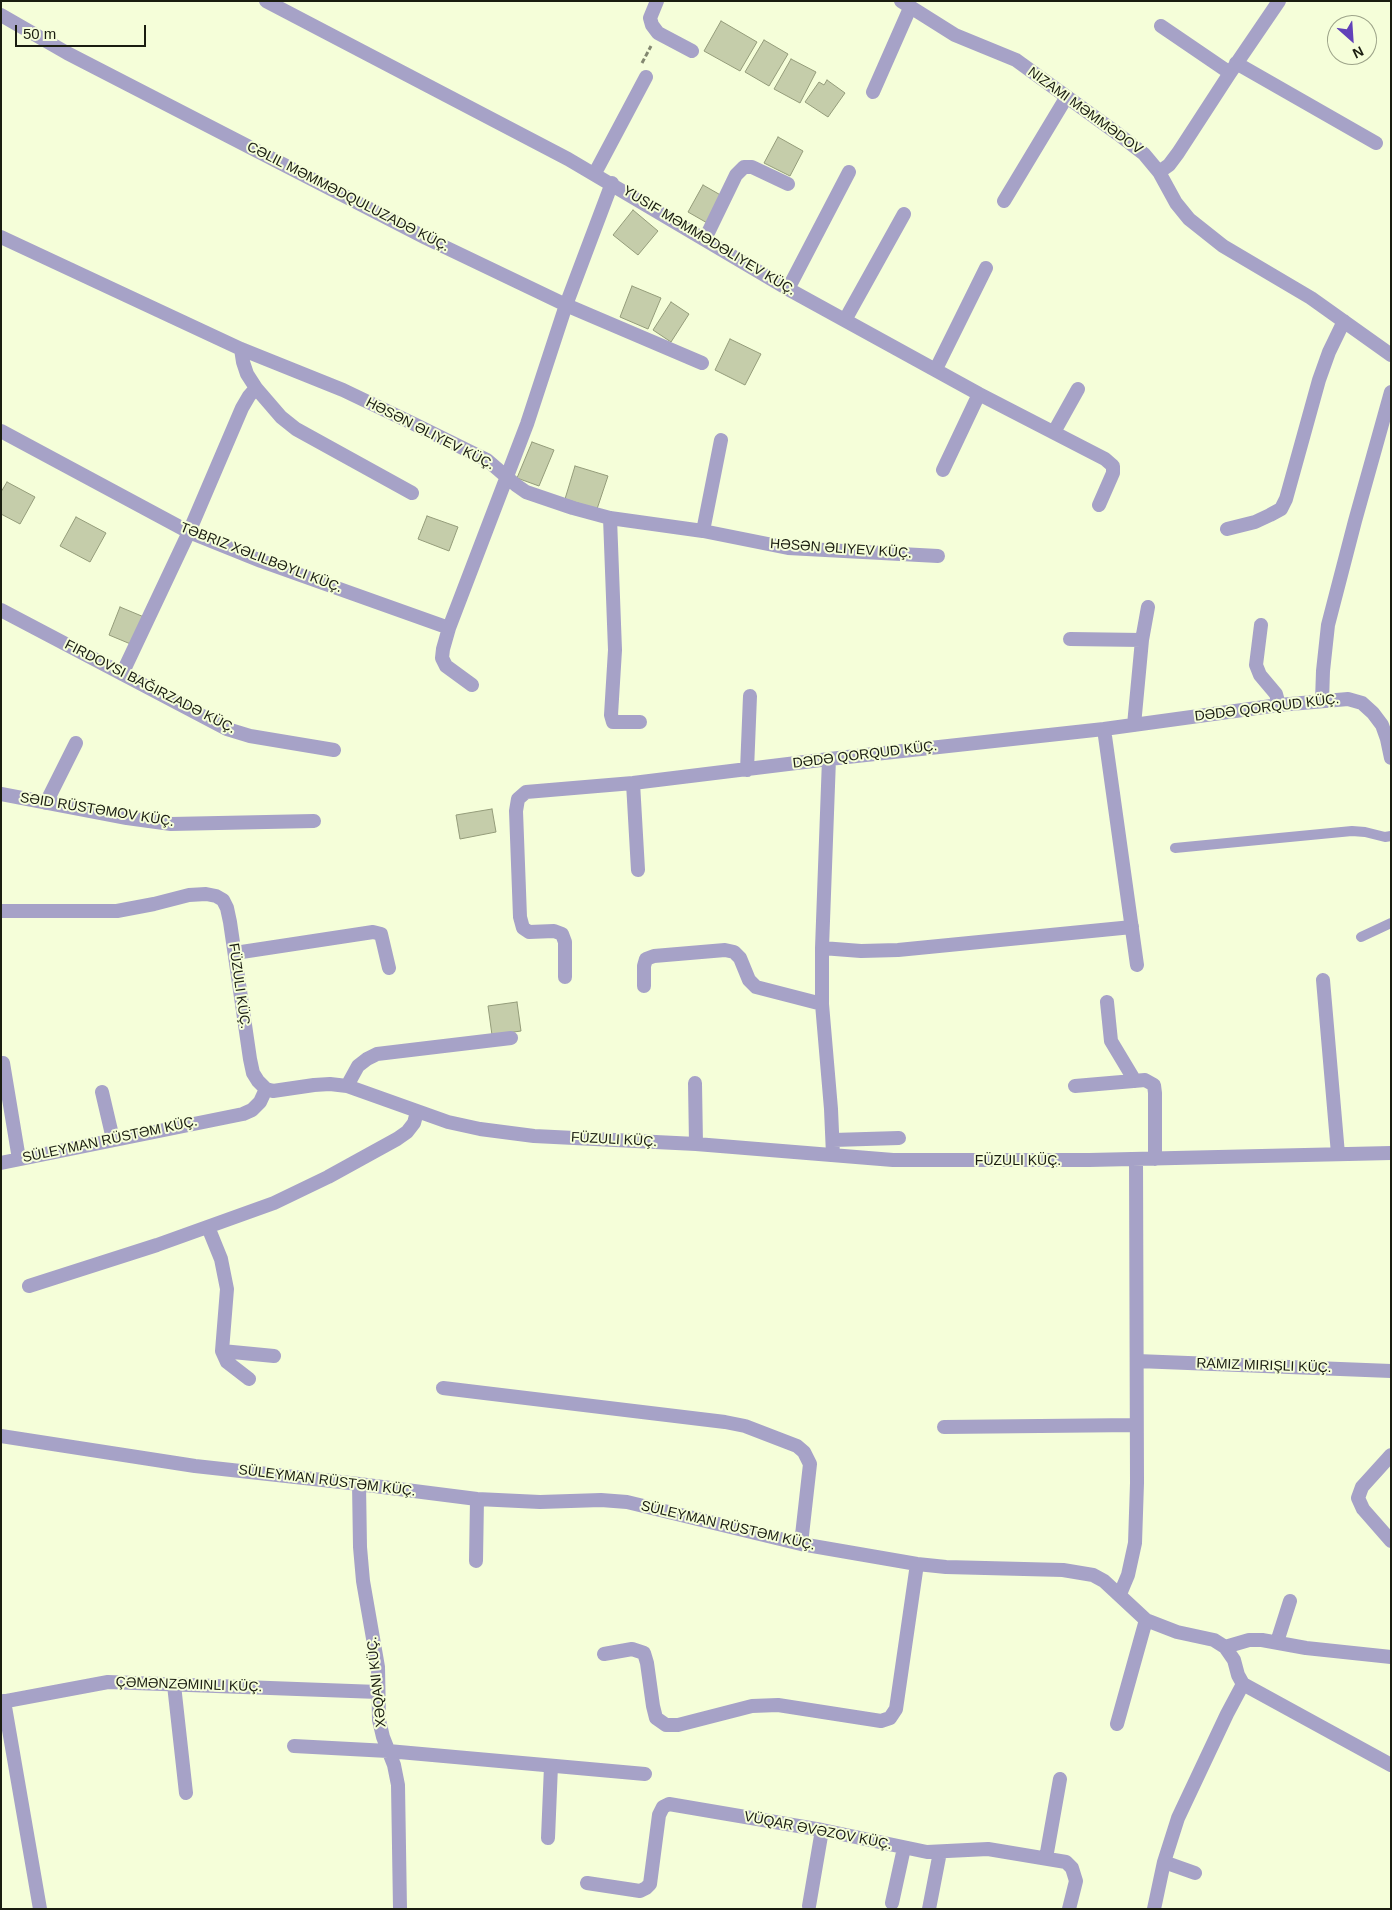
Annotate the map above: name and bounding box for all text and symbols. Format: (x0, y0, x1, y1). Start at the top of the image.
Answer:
scale bar (18, 15, 149, 47)
north arrow (1327, 15, 1377, 65)
text: 50 m (23, 25, 56, 42)
text: N (1350, 43, 1366, 62)
street label: NIZAMI MƏMMƏDOV (1024, 64, 1146, 158)
street label: CƏLIL MƏMMƏDQULUZADƏ KÜÇ. (244, 138, 452, 256)
street label: YUSIF MƏMMƏDƏLIYEV KÜÇ. (619, 183, 799, 299)
street label: HƏSƏN ƏLIYEV KÜÇ. (363, 394, 497, 474)
street label: TƏBRIZ XƏLILBƏYLI KÜÇ. (178, 519, 344, 597)
street label: HƏSƏN ƏLIYEV KÜÇ. (770, 536, 912, 562)
street label: FIRDOVSI BAĞIRZADƏ KÜÇ. (62, 637, 238, 737)
street label: DƏDƏ QORQUD KÜÇ. (1194, 691, 1340, 725)
street label: DƏDƏ QORQUD KÜÇ. (792, 738, 938, 772)
street label: SƏID RÜSTƏMOV KÜÇ. (19, 790, 175, 830)
street label: FÜZULI KÜÇ. (225, 942, 253, 1030)
street label: SÜLEYMAN RÜSTƏM KÜÇ. (21, 1113, 199, 1167)
street label: FÜZULI KÜÇ. (570, 1129, 658, 1151)
street label: FÜZULI KÜÇ. (975, 1153, 1061, 1169)
street label: RAMIZ MIRIŞLI KÜÇ. (1196, 1355, 1332, 1377)
street label: SÜLEYMAN RÜSTƏM KÜÇ. (237, 1462, 417, 1500)
street label: SÜLEYMAN RÜSTƏM KÜÇ. (639, 1498, 817, 1554)
street label: XƏQANI KÜÇ. (364, 1636, 390, 1728)
street label: ÇƏMƏNZƏMINLI KÜÇ. (115, 1674, 263, 1696)
street label: VÜQAR ƏVƏZOV KÜÇ. (743, 1808, 893, 1854)

